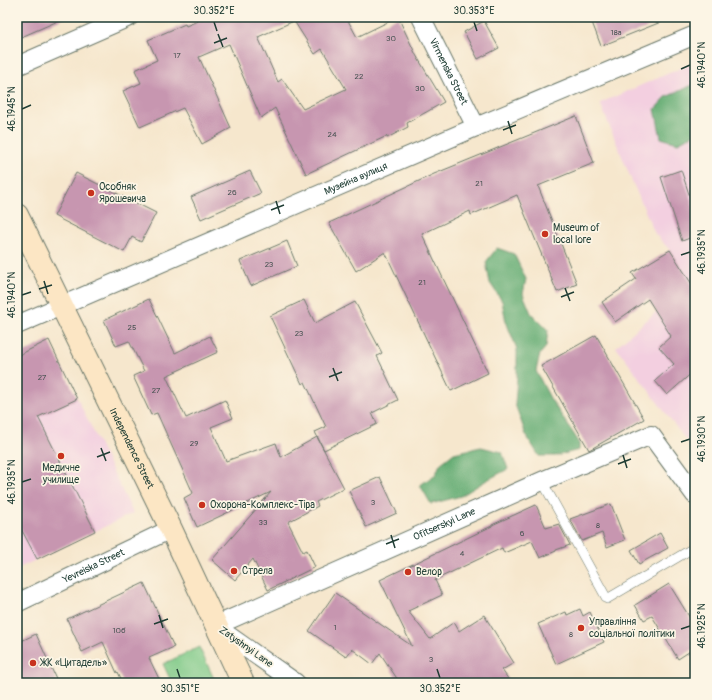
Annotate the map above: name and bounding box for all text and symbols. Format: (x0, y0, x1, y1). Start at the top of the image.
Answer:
text: 30.352°E (194, 5, 234, 17)
text: 30.353°E (454, 5, 494, 17)
house number: 18а (611, 28, 622, 37)
house number: 30 (386, 34, 396, 43)
street label: Virmenska Street (427, 36, 470, 108)
text: 46.1940°N (696, 41, 708, 88)
house number: 17 (173, 51, 181, 60)
house number: 22 (355, 72, 364, 81)
house number: 30 (415, 84, 425, 93)
text: 46.1945°N (6, 86, 18, 132)
house number: 24 (327, 130, 337, 139)
street label: Музейна вулиця (322, 160, 390, 198)
house number: 21 (475, 179, 483, 188)
place label: Особняк Ярошевича (99, 181, 146, 205)
marker: Особняк Ярошевича (86, 188, 96, 198)
house number: 26 (227, 188, 237, 197)
place label: Museum of local lore (553, 222, 600, 246)
marker: Museum of local lore (540, 229, 550, 239)
text: 46.1935°N (696, 229, 708, 275)
house number: 23 (265, 260, 274, 269)
text: 46.1940°N (6, 271, 18, 318)
house number: 21 (418, 278, 426, 287)
house number: 25 (128, 323, 136, 332)
house number: 23 (295, 329, 304, 338)
house number: 27 (38, 373, 47, 382)
house number: 27 (152, 386, 161, 395)
street label: Independence Street (107, 406, 157, 492)
text: 46.1930°N (696, 416, 708, 462)
house number: 29 (190, 439, 198, 448)
marker: Медичне училище (56, 451, 66, 461)
text: 46.1935°N (6, 459, 18, 505)
place label: Медичне училище (42, 462, 80, 486)
house number: 3 (371, 498, 376, 507)
place label: Охорона-Комплекс-Тіра (210, 499, 315, 511)
marker: Охорона-Комплекс-Тіра (197, 500, 207, 510)
street label: Ofitserskyi Lane (411, 505, 477, 543)
house number: 33 (259, 518, 268, 527)
house number: 8 (596, 521, 600, 530)
house number: 6 (520, 529, 525, 538)
street label: Yevreiska Street (60, 546, 127, 587)
house number: 4 (460, 549, 465, 558)
place label: Стрела (242, 565, 273, 577)
marker: Стрела (229, 566, 239, 576)
place label: Велор (416, 566, 442, 578)
marker: Велор (403, 567, 413, 577)
text: 46.1925°N (696, 603, 708, 649)
place label: Управління соціальної політики (589, 616, 675, 640)
house number: 1 (333, 623, 337, 632)
marker: Управління соціальної політики (576, 623, 586, 633)
street label: Zatyshnyi Lane (217, 624, 275, 670)
house number: 10б (112, 626, 126, 635)
house number: 8 (569, 630, 573, 639)
house number: 3 (429, 655, 434, 664)
place label: ЖК «Цитадель» (39, 657, 107, 669)
marker: ЖК «Цитадель» (28, 658, 38, 668)
text: 30.351°E (160, 683, 200, 695)
text: 30.352°E (420, 683, 460, 695)

